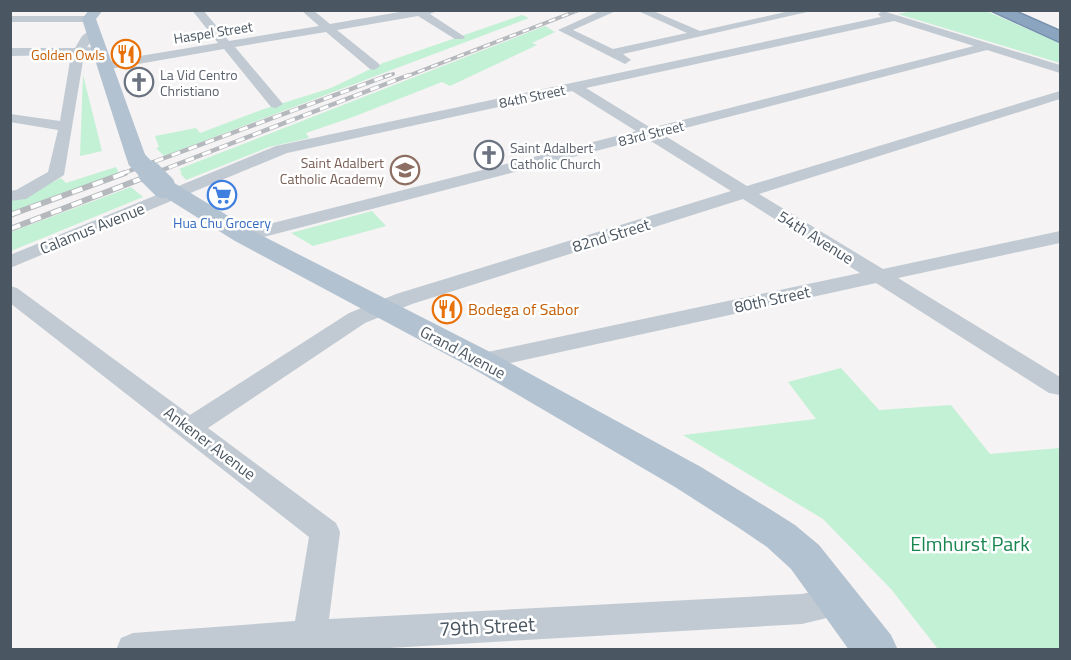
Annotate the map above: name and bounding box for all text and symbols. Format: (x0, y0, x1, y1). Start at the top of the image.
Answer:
street label: Haspel Street (172, 15, 254, 49)
restaurant icon: Golden Owls (110, 38, 142, 70)
place label: Golden Owls (31, 44, 105, 65)
place label: La Vid Centro Christiano (160, 64, 238, 101)
church icon: La Vid Centro Christiano (123, 66, 155, 98)
street label: 84th Street (497, 79, 567, 113)
street label: 83rd Street (616, 115, 686, 151)
place label: Saint Adalbert Catholic Church (510, 137, 601, 174)
church icon: Saint Adalbert Catholic Church (473, 139, 505, 171)
place label: Saint Adalbert Catholic Academy (280, 152, 384, 189)
school or university icon: Saint Adalbert Catholic Academy (389, 154, 421, 186)
supermarket icon: Hua Chu Grocery (206, 179, 238, 211)
street label: Calamus Avenue (36, 196, 148, 260)
street label: 54th Avenue (773, 204, 859, 270)
place label: Hua Chu Grocery (173, 212, 271, 233)
street label: 82nd Street (569, 212, 653, 258)
street label: 80th Street (732, 279, 812, 319)
restaurant icon: Bodega of Sabor (431, 293, 463, 325)
place label: Bodega of Sabor (468, 297, 579, 321)
street label: Grand Avenue (416, 319, 510, 385)
street label: Ankener Avenue (159, 400, 261, 486)
park label: Elmhurst Park (910, 528, 1030, 559)
street label: 79th Street (438, 608, 536, 644)

